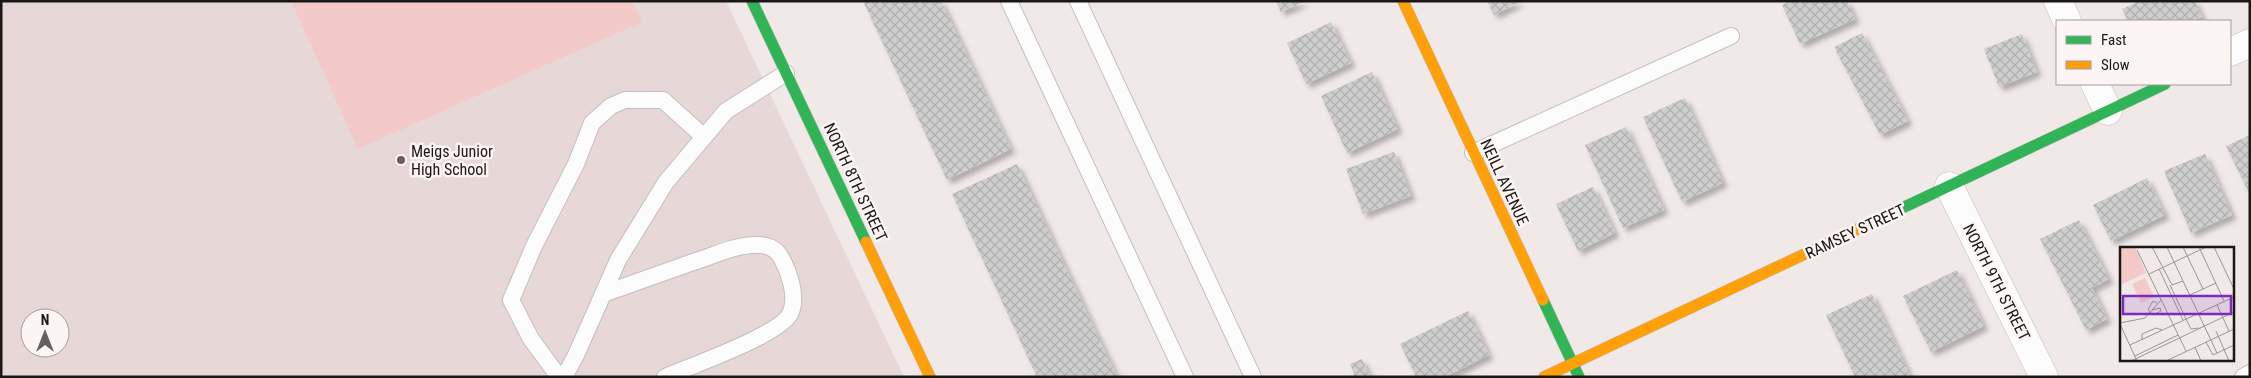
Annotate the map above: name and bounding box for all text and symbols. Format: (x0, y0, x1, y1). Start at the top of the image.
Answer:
legend (2056, 20, 2231, 85)
text: Fast (2101, 31, 2126, 49)
text: Slow (2101, 56, 2130, 74)
street label: NORTH 8TH STREET (820, 120, 891, 245)
street label: NEILL AVENUE (1476, 136, 1533, 228)
place label: Meigs Junior High School (411, 142, 493, 179)
marker: Meigs Junior High School (395, 154, 407, 166)
street label: RAMSEY STREET (1802, 200, 1908, 263)
street label: NORTH 9TH STREET (1959, 221, 2034, 344)
inset map (2120, 247, 2234, 360)
north arrow (20, 308, 70, 358)
text: N (41, 312, 49, 328)

